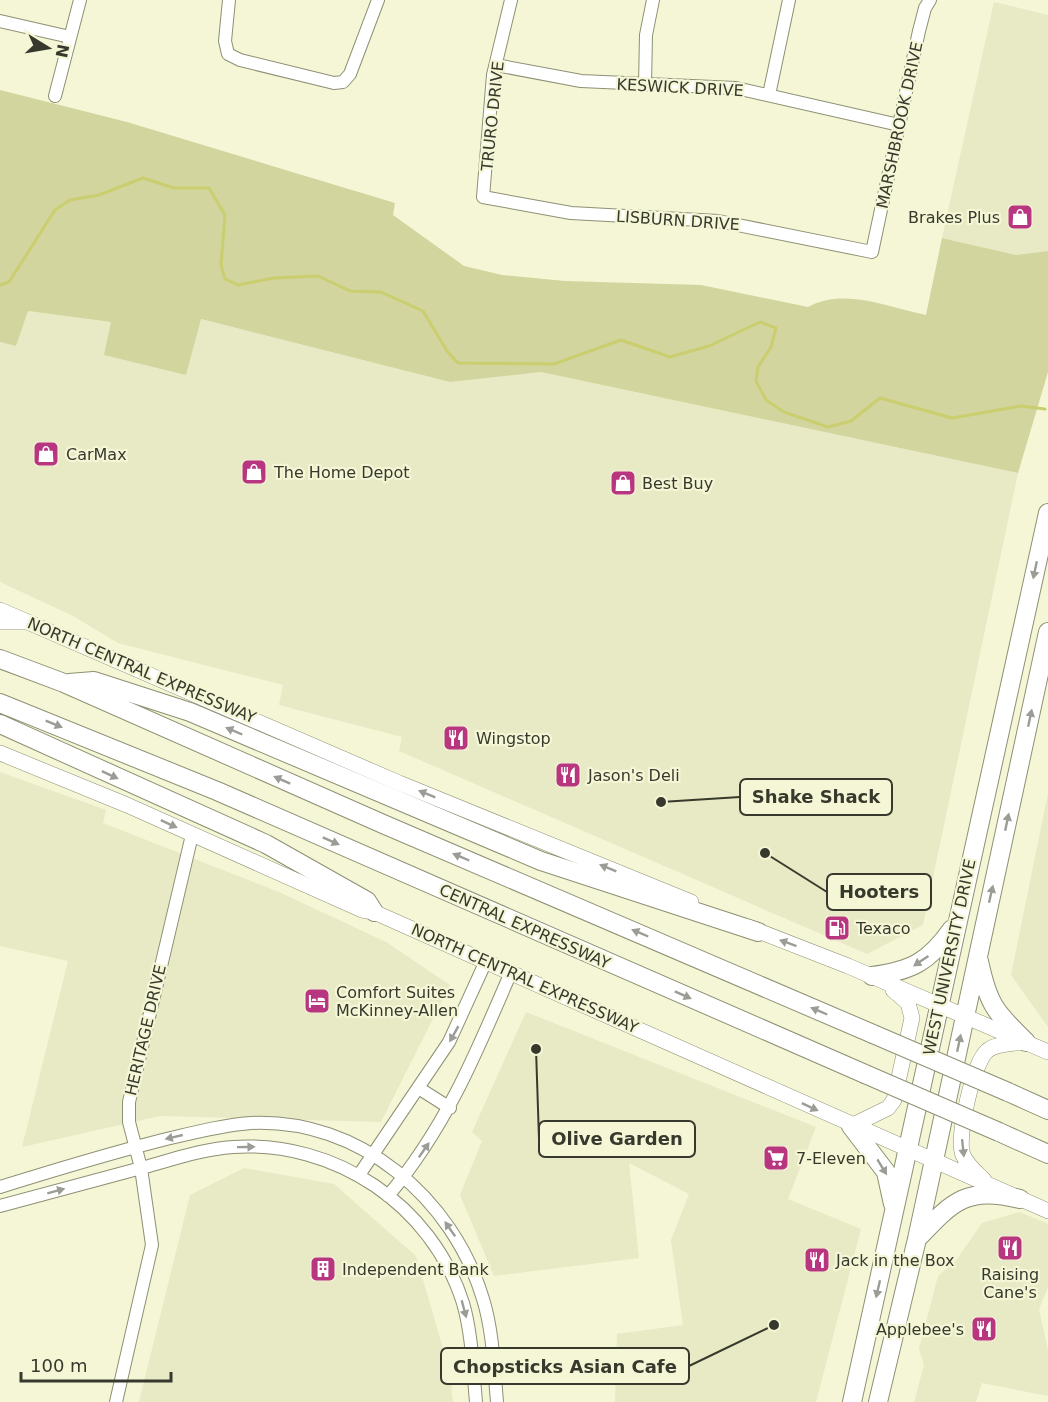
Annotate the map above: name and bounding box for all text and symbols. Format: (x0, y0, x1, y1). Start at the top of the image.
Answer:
north arrow (18, 18, 78, 78)
street label: MARSHBROOK DRIVE (873, 40, 926, 210)
text: N (52, 42, 73, 59)
street label: TRURO DRIVE (477, 60, 508, 173)
street label: KESWICK DRIVE (616, 75, 744, 100)
shop icon: Brakes Plus (1005, 202, 1035, 232)
street label: LISBURN DRIVE (616, 207, 740, 234)
place label: Brakes Plus (908, 208, 1000, 227)
shop icon: CarMax (31, 439, 61, 469)
place label: CarMax (66, 445, 127, 464)
shop icon: The Home Depot (239, 457, 269, 487)
place label: The Home Depot (273, 463, 410, 482)
shop icon: Best Buy (608, 468, 638, 498)
place label: Best Buy (642, 474, 713, 493)
one-way arrow (1030, 560, 1040, 579)
street label: NORTH CENTRAL EXPRESSWAY (25, 614, 259, 727)
one-way arrow (1026, 708, 1035, 727)
one-way arrow (46, 720, 64, 730)
restaurant icon: Wingstop (441, 723, 471, 753)
one-way arrow (224, 726, 242, 736)
place label: Wingstop (476, 729, 551, 748)
restaurant icon: Jason's Deli (553, 760, 583, 790)
place label: Jason's Deli (587, 766, 680, 785)
one-way arrow (102, 770, 120, 780)
one-way arrow (273, 775, 291, 784)
callout: Shake Shack (740, 779, 892, 815)
text: Shake Shack (752, 786, 881, 807)
one-way arrow (418, 789, 436, 799)
one-way arrow (1003, 812, 1012, 831)
one-way arrow (160, 820, 177, 829)
one-way arrow (322, 836, 340, 846)
one-way arrow (452, 852, 470, 861)
street label: WEST UNIVERSITY DRIVE (919, 857, 980, 1057)
one-way arrow (599, 863, 617, 872)
callout: Hooters (827, 874, 931, 910)
street label: CENTRAL EXPRESSWAY (436, 880, 613, 973)
text: Hooters (839, 881, 919, 902)
one-way arrow (987, 884, 996, 903)
fuel station icon: Texaco (822, 913, 852, 943)
place label: Texaco (855, 919, 910, 938)
street label: NORTH CENTRAL EXPRESSWAY (408, 920, 641, 1037)
one-way arrow (631, 928, 649, 938)
one-way arrow (779, 937, 797, 947)
one-way arrow (914, 955, 930, 967)
street label: HERITAGE DRIVE (121, 963, 170, 1098)
place label: Comfort Suites McKinney-Allen (336, 983, 458, 1020)
hotel icon: Comfort Suites McKinney-Allen (302, 986, 332, 1016)
one-way arrow (674, 990, 691, 999)
one-way arrow (810, 1006, 828, 1016)
one-way arrow (449, 1025, 459, 1042)
one-way arrow (955, 1033, 964, 1052)
one-way arrow (801, 1103, 818, 1112)
callout: Olive Garden (539, 1121, 695, 1157)
text: Olive Garden (551, 1128, 683, 1149)
one-way arrow (164, 1133, 183, 1143)
one-way arrow (958, 1138, 968, 1157)
one-way arrow (236, 1142, 255, 1152)
one-way arrow (418, 1142, 430, 1158)
supermarket icon: 7-Eleven (761, 1143, 791, 1173)
place label: 7-Eleven (796, 1149, 866, 1168)
one-way arrow (877, 1159, 888, 1175)
one-way arrow (47, 1185, 66, 1195)
one-way arrow (444, 1221, 456, 1237)
restaurant icon: Raising Cane's (995, 1233, 1025, 1263)
restaurant icon: Jack in the Box (802, 1245, 832, 1275)
place label: Jack in the Box (835, 1251, 954, 1270)
building icon: Independent Bank (308, 1254, 338, 1284)
place label: Independent Bank (342, 1260, 489, 1279)
place label: Raising Cane's (981, 1265, 1039, 1302)
one-way arrow (873, 1280, 882, 1299)
one-way arrow (459, 1300, 469, 1318)
restaurant icon: Applebee's (969, 1314, 999, 1344)
place label: Applebee's (876, 1320, 964, 1339)
scale bar (21, 1345, 171, 1383)
callout: Chopsticks Asian Cafe (441, 1348, 689, 1384)
text: 100 m (30, 1355, 88, 1376)
text: Chopsticks Asian Cafe (453, 1356, 677, 1377)

